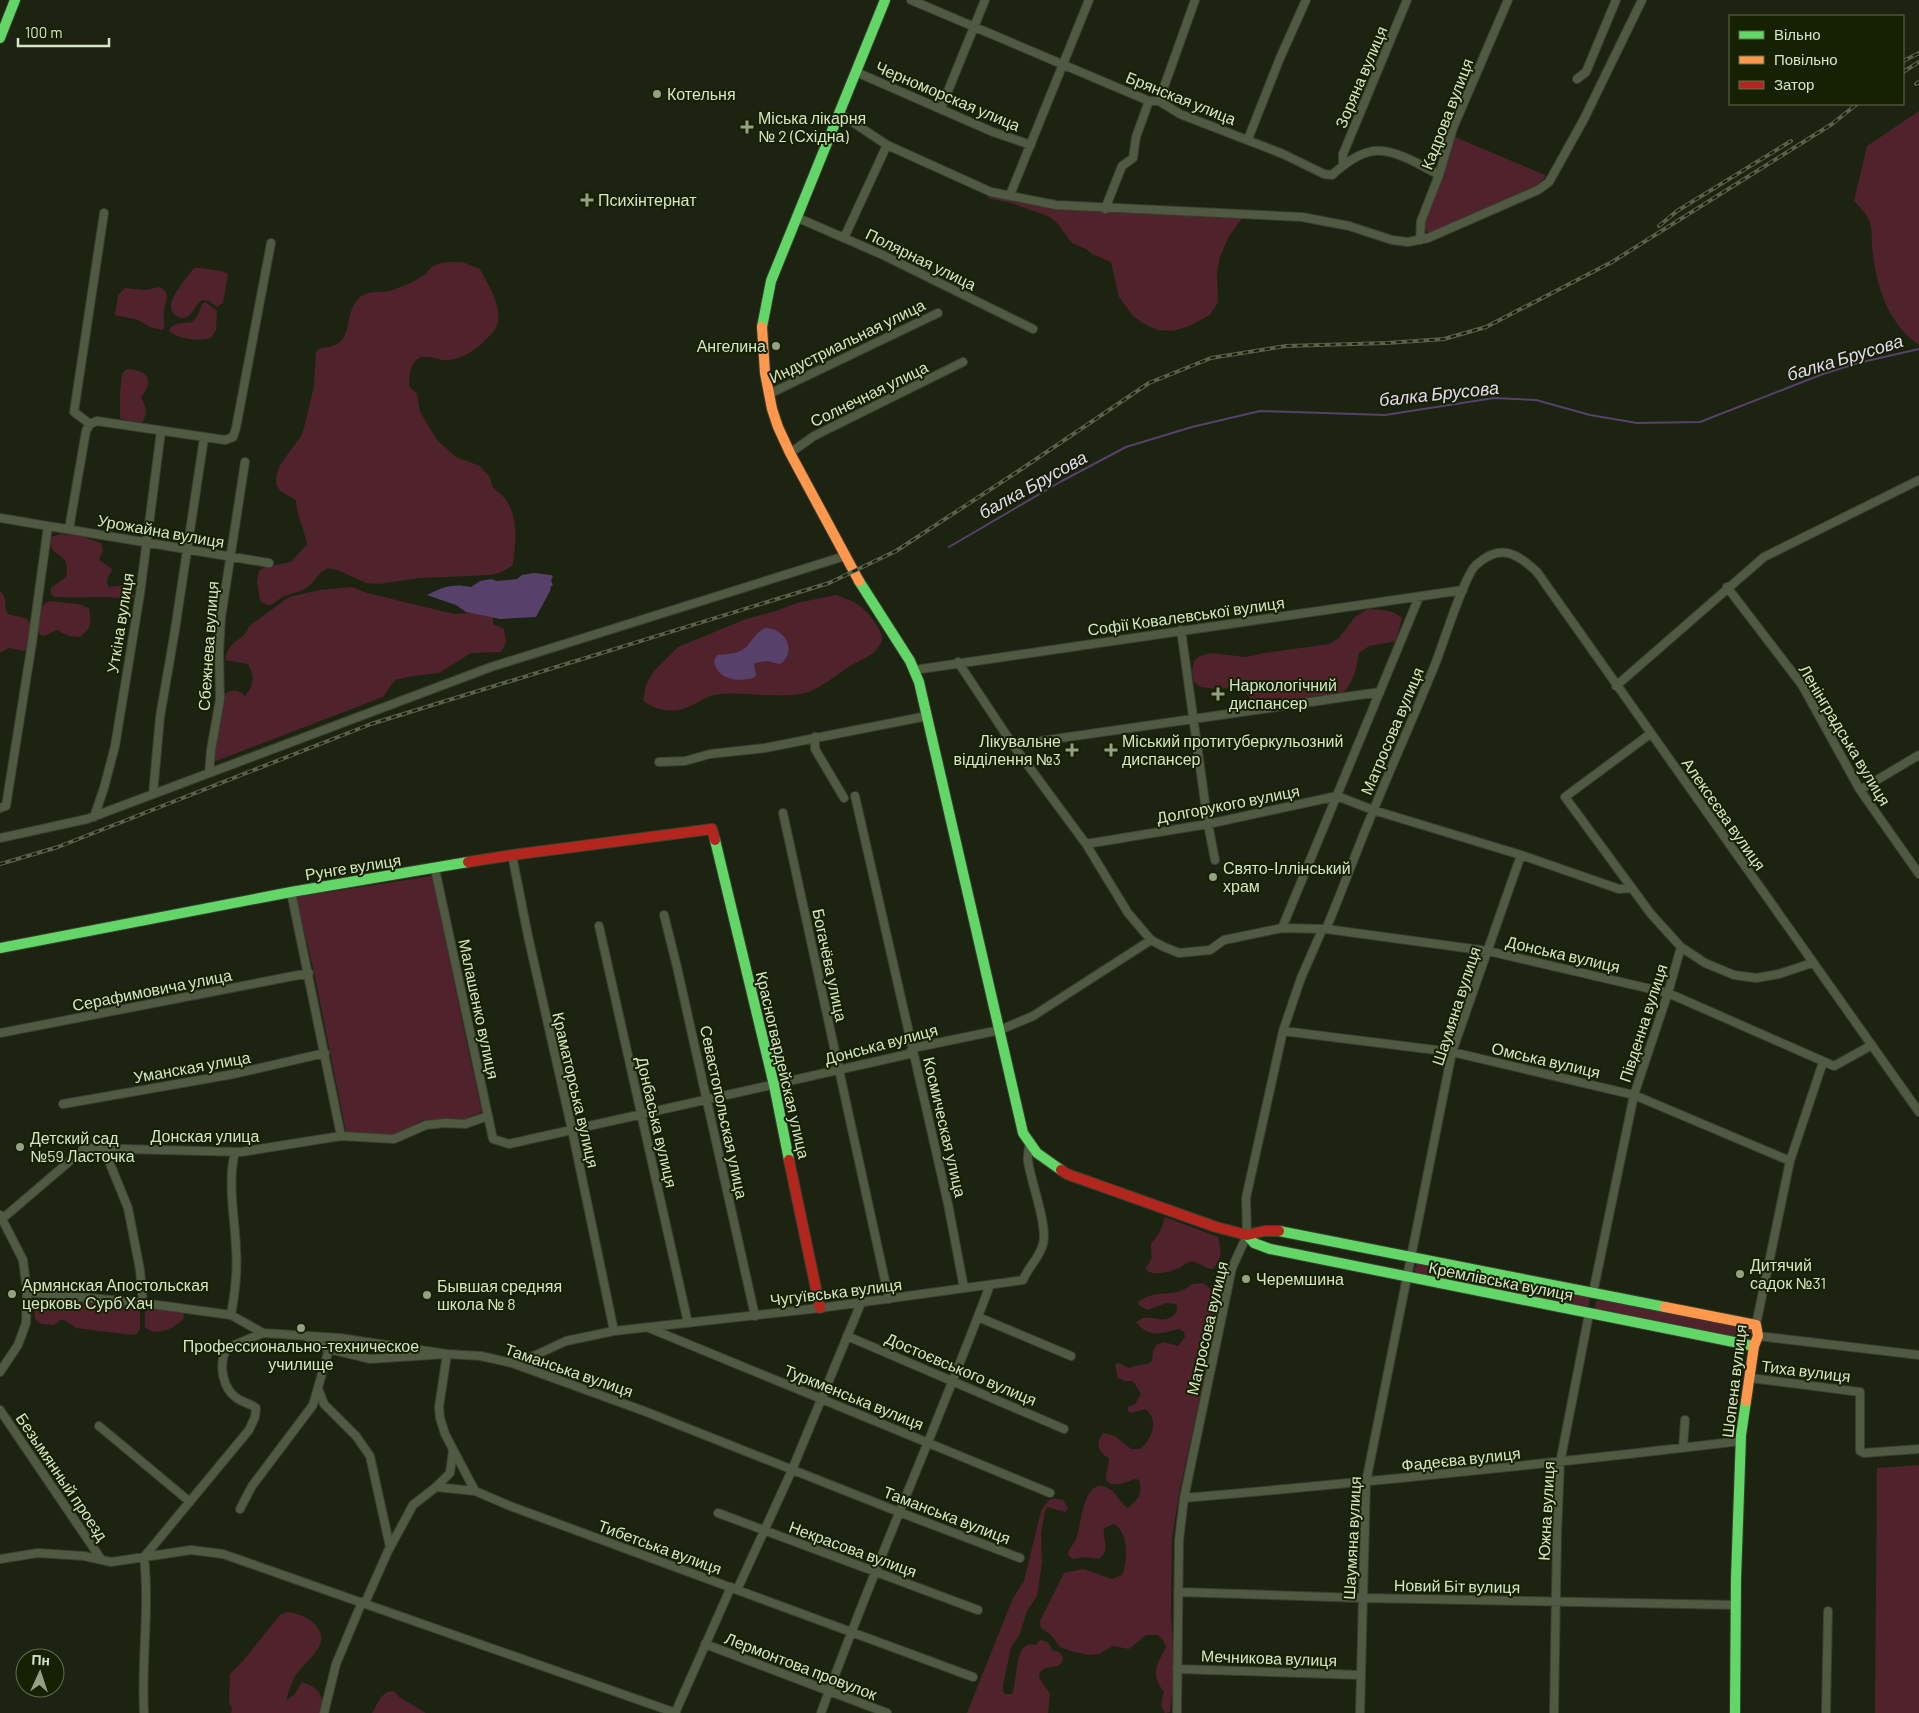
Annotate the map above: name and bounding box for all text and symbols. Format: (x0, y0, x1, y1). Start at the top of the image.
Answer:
scale bar (18, 15, 109, 47)
legend (1729, 15, 1904, 105)
text: 100 m (25, 23, 63, 41)
street label: Зоряна вулиця (1331, 23, 1391, 131)
text: Вільно (1774, 25, 1821, 43)
text: Повільно (1774, 50, 1838, 68)
street label: Кадрова вулиця (1417, 55, 1476, 172)
street label: Черноморская улица (873, 56, 1023, 135)
street label: Брянская улица (1123, 67, 1239, 128)
text: Затор (1774, 75, 1814, 93)
place label: Котельня (667, 84, 736, 103)
marker: Котельня (651, 88, 663, 100)
place label: Міська лікарня № 2 (Східна) (758, 108, 866, 145)
marker: Міська лікарня № 2 (Східна) (740, 120, 754, 134)
place label: Психінтернат (598, 190, 697, 209)
marker: Психінтернат (580, 193, 594, 207)
street label: Полярная улица (863, 224, 980, 294)
street label: Индустриальная улица (766, 295, 928, 387)
water label: балка Брусова (1784, 329, 1905, 385)
place label: Ангелина (697, 336, 766, 355)
marker: Ангелина (770, 340, 782, 352)
street label: Солнечная улица (807, 357, 931, 430)
water label: балка Брусова (1378, 376, 1500, 410)
water label: балка Брусова (975, 445, 1090, 523)
street label: Урожайна вулиця (96, 510, 226, 551)
street label: Уткiна вулиця (102, 571, 137, 674)
street label: Сбежнева вулиця (193, 580, 222, 711)
street label: Софії Ковалевської вулиця (1086, 592, 1286, 639)
street label: Ленінградська вулиця (1796, 661, 1895, 809)
street label: Матросова вулиця (1356, 664, 1427, 797)
place label: Наркологічний диспансер (1229, 675, 1337, 712)
marker: Наркологічний диспансер (1211, 687, 1225, 701)
place label: Лікувальне відділення №3 (954, 731, 1061, 768)
place label: Міський протитуберкульозний диспансер (1122, 731, 1343, 768)
marker: Лікувальне відділення №3 (1065, 743, 1079, 757)
marker: Міський протитуберкульозний диспансер (1104, 743, 1118, 757)
street label: Алексєєва вулиця (1679, 754, 1770, 874)
street label: Долгорукого вулиця (1155, 780, 1301, 827)
street label: Рунге вулиця (304, 850, 402, 883)
place label: Свято-Іллінський храм (1223, 858, 1351, 895)
marker: Свято-Іллінський храм (1207, 871, 1219, 883)
street label: Богачёва улица (809, 907, 852, 1023)
street label: Донська вулиця (1504, 931, 1622, 976)
street label: Малашенко вулиця (455, 937, 504, 1081)
street label: Шаумяна вулиця (1427, 944, 1484, 1068)
street label: Південна вулиця (1614, 961, 1671, 1084)
street label: Серафимовича улица (71, 965, 233, 1014)
street label: Красногвардейская улица (753, 969, 814, 1161)
street label: Краматорська вулиця (549, 1010, 604, 1170)
street label: Донська вулиця (822, 1019, 940, 1068)
street label: Севастопольская улица (697, 1024, 752, 1200)
street label: Омська вулиця (1490, 1038, 1602, 1081)
street label: Уманская улица (132, 1047, 252, 1086)
street label: Донбаська вулиця (633, 1054, 682, 1189)
street label: Космическая улица (920, 1055, 971, 1199)
street label: Донская улица (151, 1126, 260, 1145)
place label: Детский сад №59 Ласточка (30, 1128, 135, 1165)
marker: Детский сад №59 Ласточка (14, 1141, 26, 1153)
place label: Дитячий садок №31 (1750, 1255, 1826, 1292)
street label: Кремлівська вулиця (1427, 1257, 1575, 1304)
street label: Матросова вулиця (1182, 1259, 1231, 1397)
marker: Дитячий садок №31 (1734, 1268, 1746, 1280)
place label: Черемшина (1256, 1269, 1344, 1288)
marker: Черемшина (1240, 1273, 1252, 1285)
street label: Чугуївська вулиця (769, 1274, 903, 1309)
place label: Армянская Апостольская церковь Сурб Хач (22, 1275, 209, 1312)
place label: Бывшая средняя школа № 8 (437, 1276, 562, 1313)
marker: Армянская Апостольская церковь Сурб Хач (6, 1288, 18, 1300)
marker: Бывшая средняя школа № 8 (421, 1289, 433, 1301)
marker: Профессионально-техническое училище (295, 1322, 307, 1334)
street label: Шопена вулиця (1717, 1323, 1750, 1439)
street label: Достоєвського вулиця (883, 1328, 1040, 1409)
place label: Профессионально-техническое училище (183, 1336, 419, 1373)
street label: Таманська вулиця (503, 1339, 636, 1400)
street label: Тиха вулиця (1760, 1356, 1852, 1385)
street label: Туркменська вулиця (782, 1360, 927, 1433)
street label: Безымянный проезд (13, 1409, 113, 1545)
street label: Фадеєва вулиця (1400, 1443, 1522, 1474)
street label: Южна вулиця (1533, 1461, 1558, 1561)
street label: Шаумяна вулиця (1339, 1476, 1364, 1600)
street label: Таманська вулиця (881, 1482, 1013, 1547)
street label: Тибетська вулиця (596, 1515, 725, 1578)
street label: Некрасова вулиця (787, 1517, 920, 1580)
street label: Новий Біт вулиця (1394, 1575, 1520, 1596)
street label: Лермонтова провулок (723, 1628, 881, 1704)
street label: Мечникова вулиця (1201, 1646, 1338, 1669)
north arrow (15, 1648, 65, 1698)
text: Пн (31, 1651, 50, 1668)

